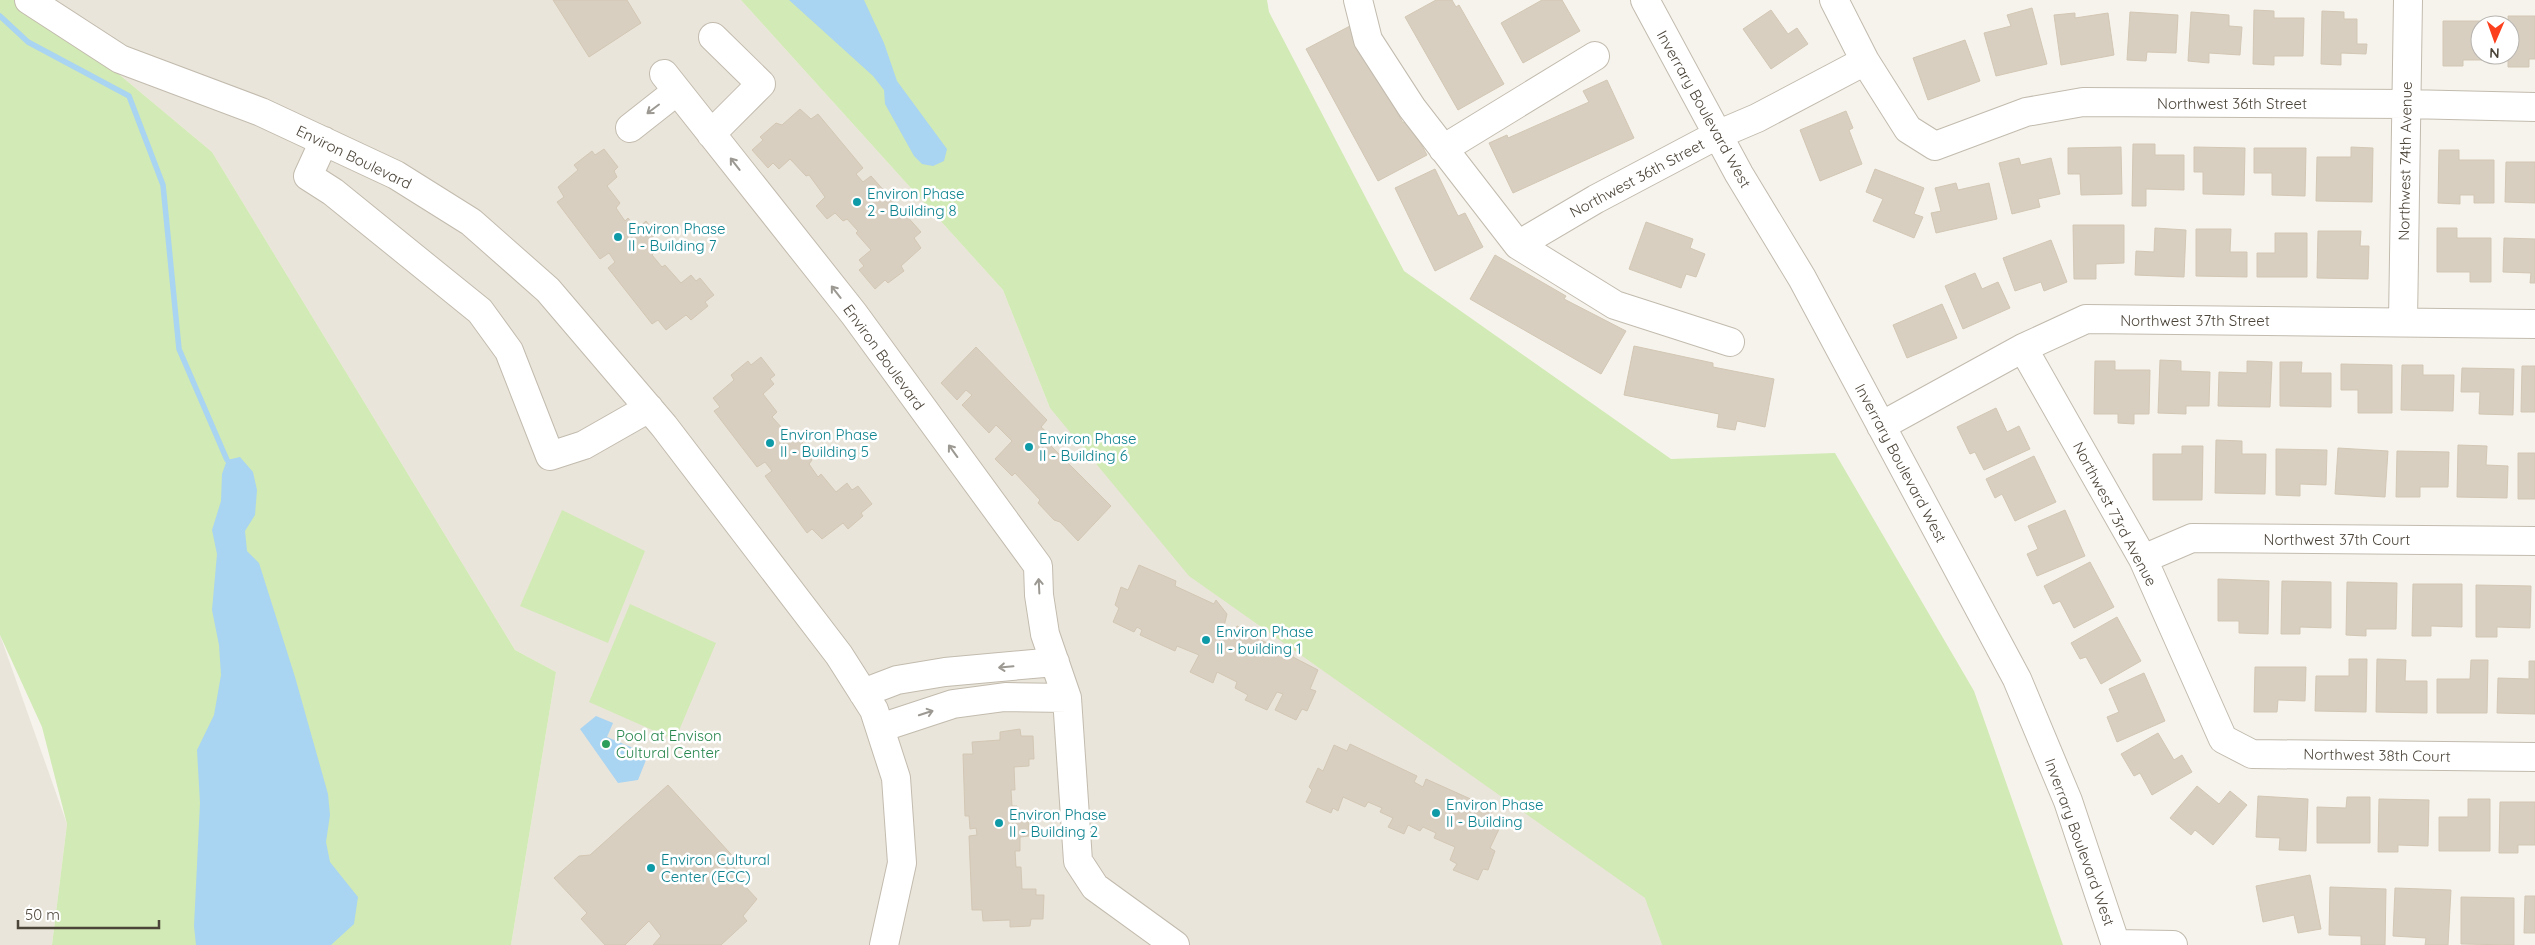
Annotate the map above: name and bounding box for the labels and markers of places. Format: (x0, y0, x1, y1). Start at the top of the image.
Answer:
place label: Environ Phase 2 - Building 8 (867, 184, 965, 220)
marker: Environ Phase 2 - Building 8 (851, 196, 863, 208)
place label: Environ Phase II - Building 7 (628, 219, 726, 255)
marker: Environ Phase II - Building 7 (612, 231, 624, 243)
place label: Environ Phase II - Building 5 (780, 425, 878, 461)
place label: Environ Phase II - Building 6 (1039, 429, 1137, 465)
marker: Environ Phase II - Building 5 (764, 437, 776, 449)
marker: Environ Phase II - Building 6 (1023, 441, 1035, 453)
place label: Environ Phase II - building 1 (1216, 622, 1314, 658)
marker: Environ Phase II - building 1 (1200, 634, 1212, 646)
place label: Pool at Envison Cultural Center (616, 726, 722, 762)
marker: Pool at Envison Cultural Center (600, 738, 612, 750)
place label: Environ Phase II - Building (1446, 795, 1544, 831)
place label: Environ Phase II - Building 2 (1009, 805, 1107, 841)
marker: Environ Phase II - Building (1430, 807, 1442, 819)
marker: Environ Phase II - Building 2 (993, 817, 1005, 829)
place label: Environ Cultural Center (ECC) (661, 850, 770, 886)
marker: Environ Cultural Center (ECC) (645, 862, 657, 874)

